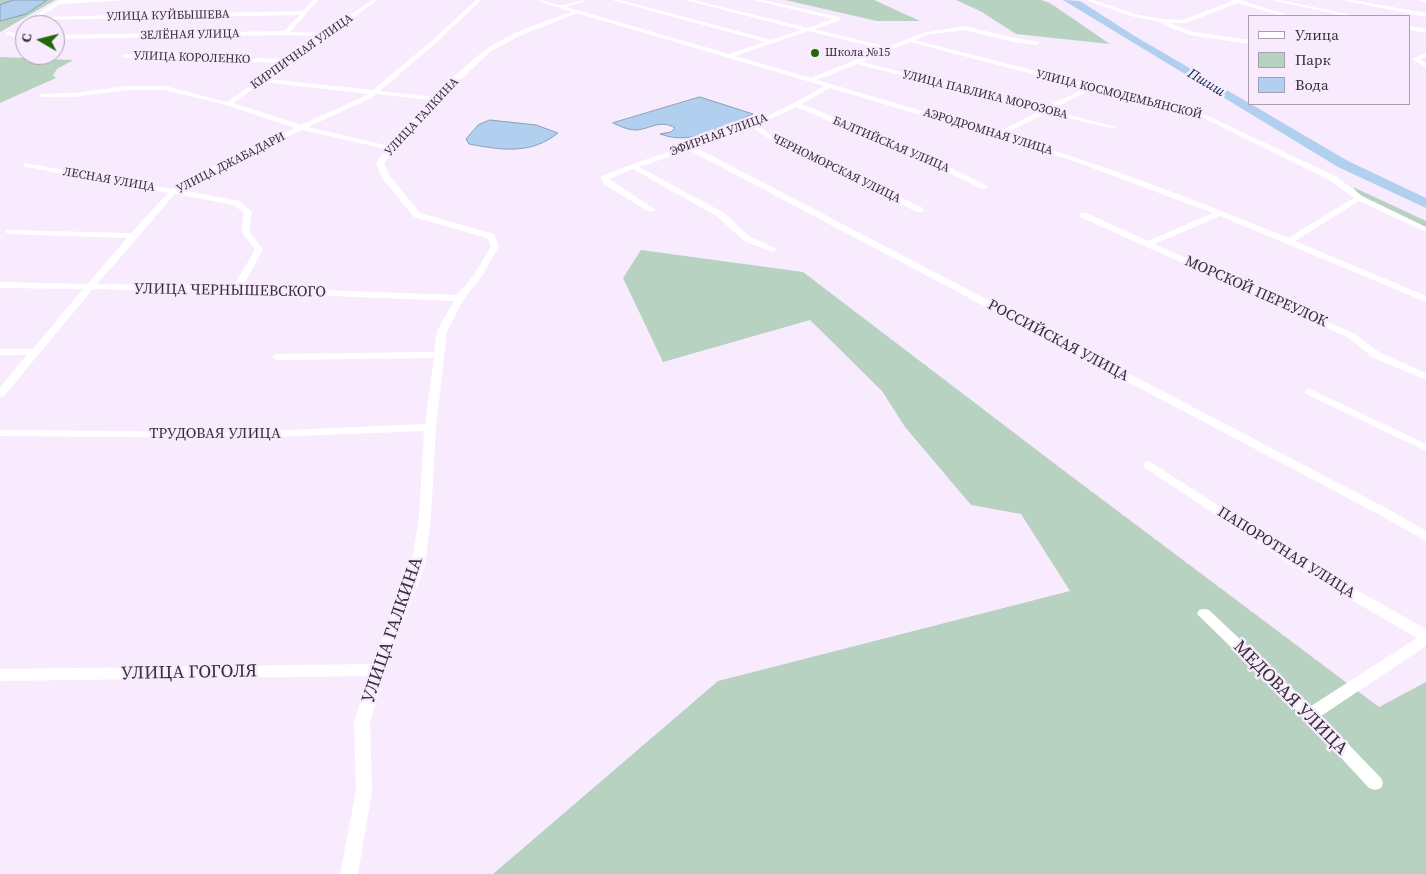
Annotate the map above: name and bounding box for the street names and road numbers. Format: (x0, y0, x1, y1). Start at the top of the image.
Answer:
street label: УЛИЦА КУЙБЫШЕВА (106, 8, 230, 24)
street label: КИРПИЧНАЯ УЛИЦА (248, 11, 356, 93)
street label: ЗЕЛЁНАЯ УЛИЦА (140, 27, 240, 43)
street label: УЛИЦА КОРОЛЕНКО (133, 49, 251, 67)
street label: УЛИЦА ПАВЛИКА МОРОЗОВА (901, 67, 1069, 123)
street label: УЛИЦА КОСМОДЕМЬЯНСКОЙ (1034, 67, 1204, 123)
street label: УЛИЦА ГАЛКИНА (382, 75, 462, 159)
street label: АЭРОДРОМНАЯ УЛИЦА (921, 105, 1055, 159)
street label: ЭФИРНАЯ УЛИЦА (668, 111, 770, 159)
street label: БАЛТИЙСКАЯ УЛИЦА (830, 114, 952, 176)
street label: УЛИЦА ДЖАБАДАРИ (174, 129, 288, 197)
street label: ЧЕРНОМОРСКАЯ УЛИЦА (769, 131, 903, 207)
street label: ЛЕСНАЯ УЛИЦА (62, 165, 156, 195)
street label: МОРСКОЙ ПЕРЕУЛОК (1182, 252, 1330, 332)
street label: УЛИЦА ЧЕРНЫШЕВСКОГО (134, 280, 326, 302)
street label: РОССИЙСКАЯ УЛИЦА (984, 296, 1132, 386)
street label: ТРУДОВАЯ УЛИЦА (149, 425, 281, 443)
street label: ПАПОРОТНАЯ УЛИЦА (1214, 503, 1358, 603)
street label: УЛИЦА ГАЛКИНА (358, 554, 428, 706)
street label: МЕДОВАЯ УЛИЦА (1228, 636, 1352, 760)
street label: УЛИЦА ГОГОЛЯ (121, 661, 257, 685)

